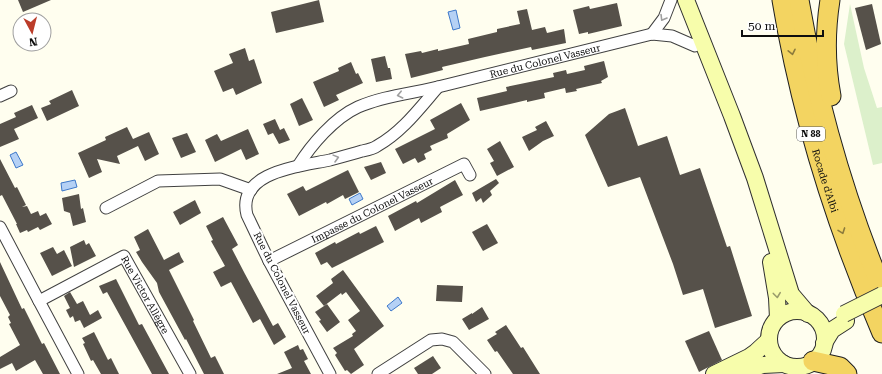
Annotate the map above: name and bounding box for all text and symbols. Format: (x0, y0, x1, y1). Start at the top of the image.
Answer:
north arrow (12, 12, 52, 52)
scale bar (742, 12, 823, 38)
one-way arrow (660, 14, 668, 21)
text: 50 m (748, 19, 775, 33)
text: N (28, 34, 38, 48)
street label: Rue du Colonel Vasseur (488, 41, 601, 79)
one-way arrow (788, 49, 796, 55)
one-way arrow (397, 91, 403, 99)
road number: N 88 (797, 127, 825, 141)
street label: Rocade d'Albi (811, 148, 841, 214)
one-way arrow (332, 154, 339, 163)
street label: Impasse du Colonel Vasseur (309, 175, 435, 245)
one-way arrow (838, 227, 846, 234)
street label: Rue du Colonel Vasseur (251, 230, 313, 336)
street label: Rue Victor Allègre (119, 254, 172, 336)
one-way arrow (772, 292, 781, 299)

